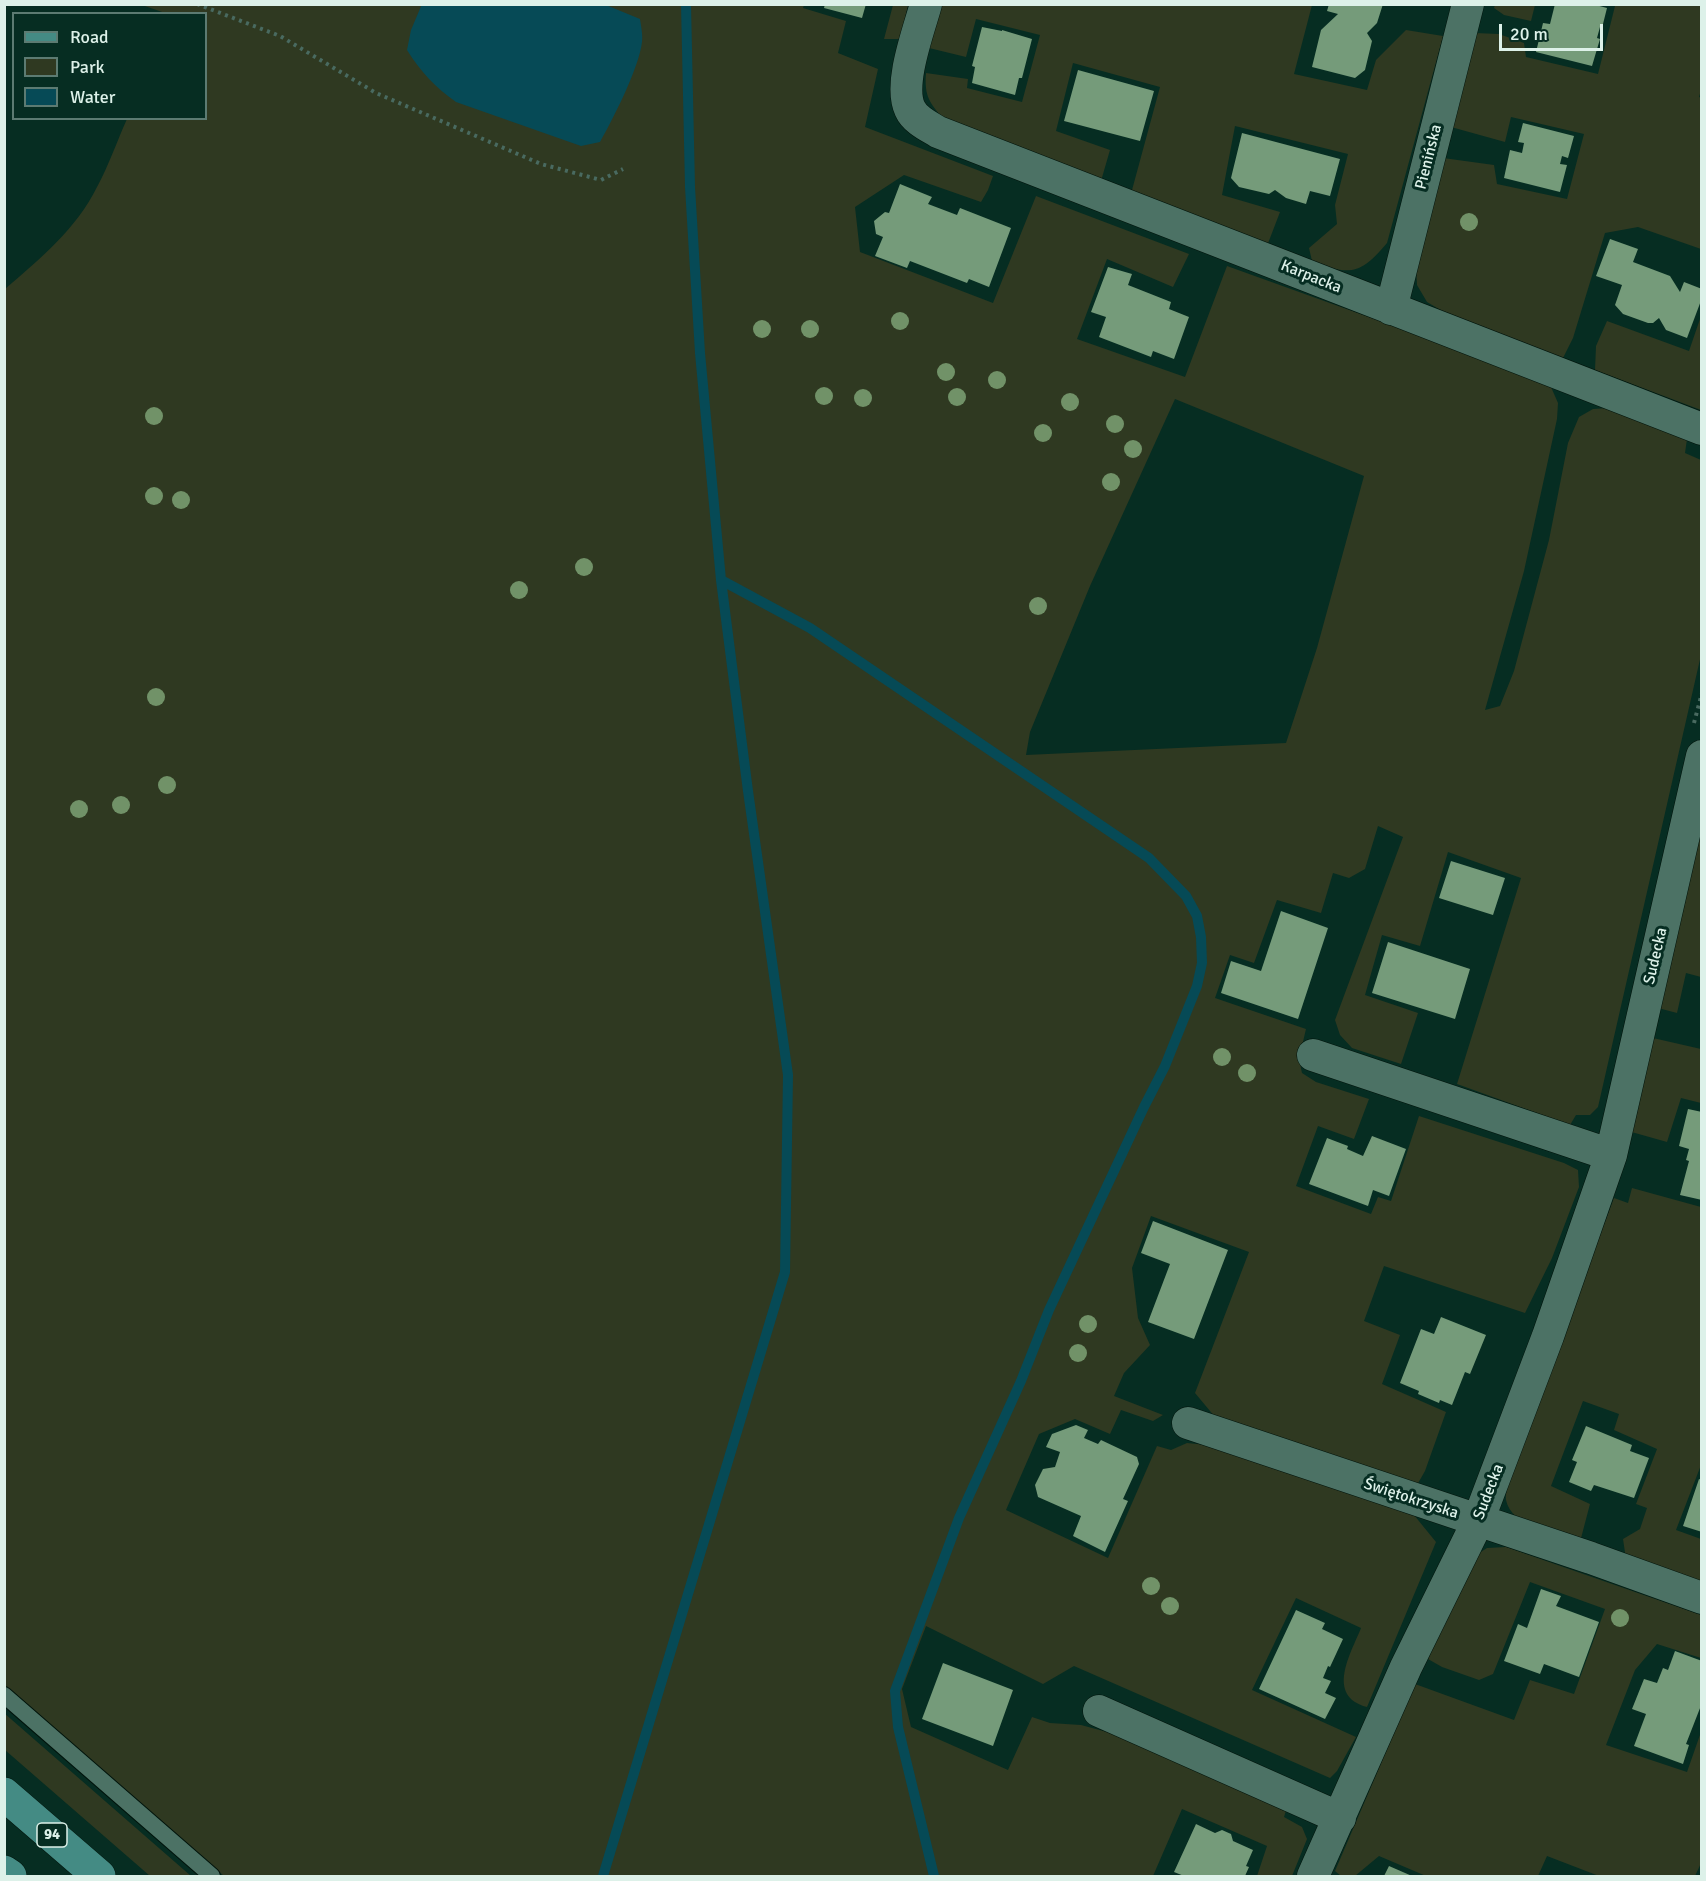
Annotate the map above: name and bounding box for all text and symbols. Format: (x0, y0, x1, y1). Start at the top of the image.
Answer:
legend (12, 12, 207, 120)
scale bar (1502, 12, 1606, 50)
text: 20 m (1510, 23, 1548, 45)
text: Road (70, 26, 109, 48)
text: Park (70, 56, 105, 78)
text: Water (70, 86, 115, 108)
street label: Pienińska (1412, 122, 1446, 192)
street label: Karpacka (1278, 256, 1344, 298)
street label: Sudecka (1640, 926, 1672, 986)
street label: Sudecka (1470, 1462, 1508, 1522)
street label: Świętokrzyska (1361, 1475, 1461, 1523)
road number: 94 (37, 1823, 67, 1847)

